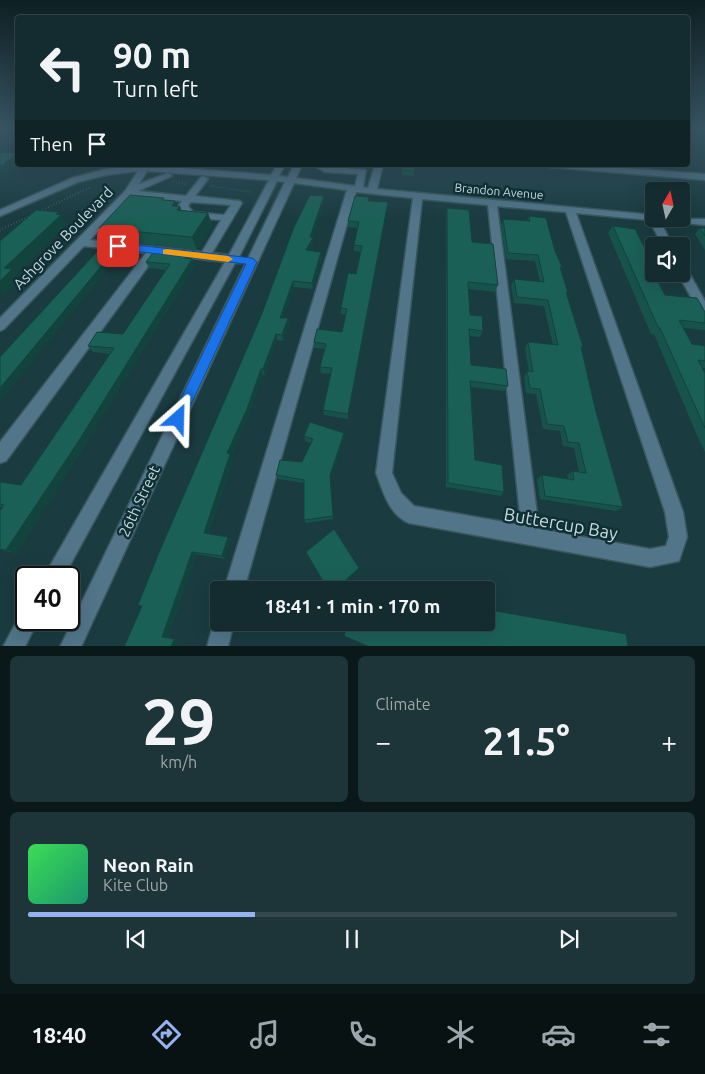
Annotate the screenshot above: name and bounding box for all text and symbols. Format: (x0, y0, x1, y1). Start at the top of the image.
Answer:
icon: left (30, 35, 95, 100)
text: 90 m (113, 35, 191, 75)
text: Turn left (113, 76, 198, 101)
icon: arrive (83, 130, 111, 158)
text: Then (30, 133, 73, 155)
street label: Brandon Avenue (454, 181, 544, 201)
north arrow (645, 182, 690, 228)
map controls (645, 182, 690, 282)
street label: Ashgrove Boulevard (10, 183, 116, 293)
pin (97, 225, 139, 267)
icon: arrive (104, 232, 132, 260)
button: sound (645, 237, 690, 282)
position arrow (151, 392, 203, 444)
street label: 26th Street (115, 463, 163, 539)
street label: Buttercup Bay (503, 503, 620, 543)
speed limit sign: 40 (15, 566, 80, 631)
text: 18:41 · 1 min · 170 m (265, 595, 440, 617)
text: 29 (142, 684, 215, 757)
text: Climate (376, 695, 431, 713)
text: 21.5° (483, 720, 570, 762)
text: − (376, 726, 391, 757)
text: + (661, 726, 677, 757)
text: km/h (160, 753, 197, 771)
text: Neon Rain (103, 854, 194, 876)
text: Kite Club (103, 876, 168, 894)
icon: previous (122, 925, 150, 953)
icon: pause (338, 925, 366, 953)
icon: next (555, 925, 583, 953)
icon: directions (149, 1017, 184, 1052)
icon: music (247, 1017, 282, 1052)
icon: phone (345, 1017, 380, 1052)
icon: climate (443, 1017, 478, 1052)
icon: car (541, 1017, 576, 1052)
icon: filters (639, 1017, 674, 1052)
text: 18:40 (31, 1022, 86, 1047)

